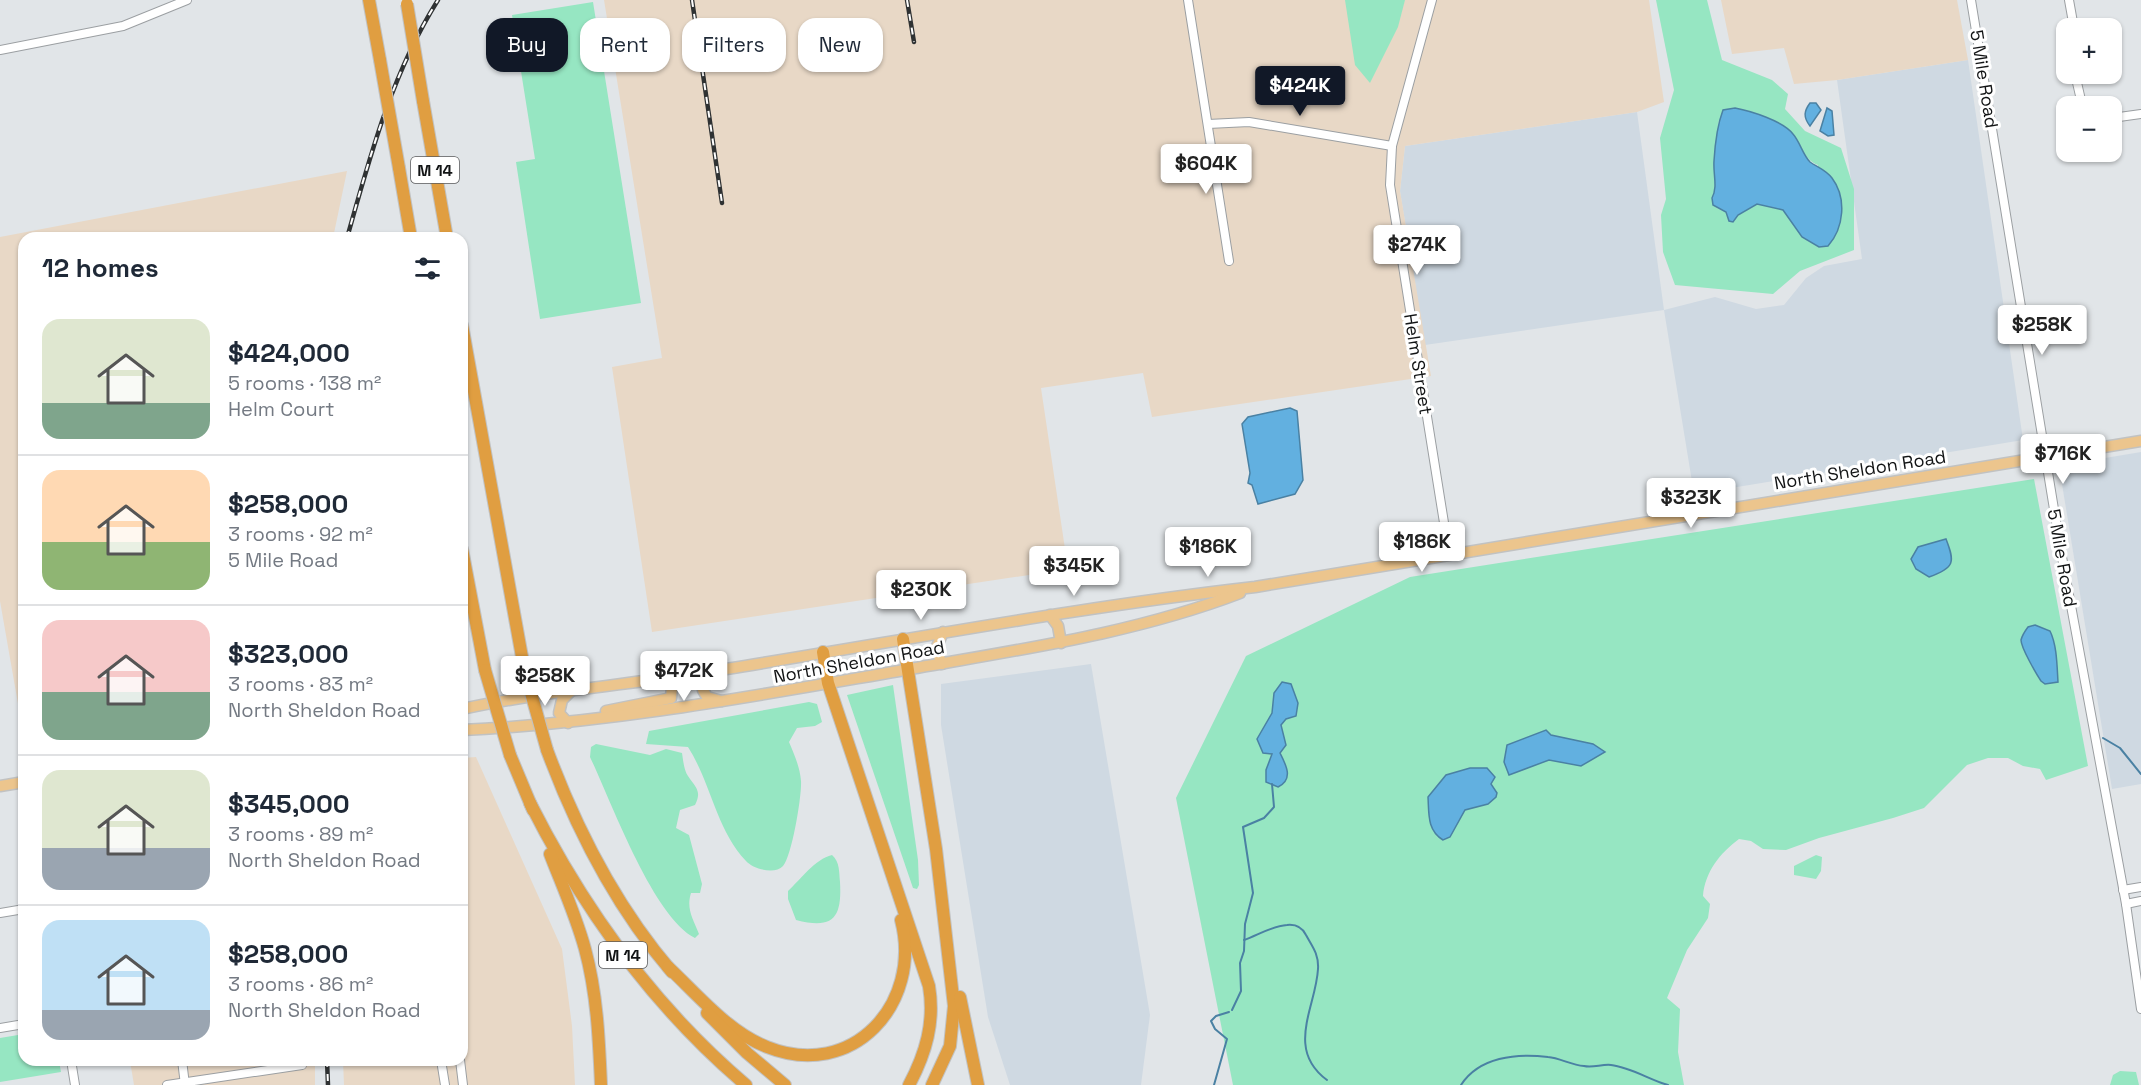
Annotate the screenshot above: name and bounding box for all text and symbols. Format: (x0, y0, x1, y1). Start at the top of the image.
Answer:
chip: Buy (486, 18, 568, 72)
chip: Rent (580, 18, 670, 72)
chip: Filters (682, 18, 786, 72)
chip: New (798, 18, 883, 72)
map controls (2056, 18, 2122, 162)
button: + (2056, 18, 2122, 84)
street label: 5 Mile Road (1965, 28, 2004, 130)
pin: $424K (1258, 66, 1342, 117)
text: $424K (1269, 72, 1331, 98)
button: − (2056, 96, 2122, 162)
pin: $604K (1164, 144, 1248, 195)
text: $604K (1175, 150, 1237, 176)
road number: M 14 (411, 157, 459, 183)
pin: $274K (1375, 225, 1459, 276)
text: $274K (1387, 231, 1447, 257)
text: 12 homes (42, 251, 159, 285)
icon: filters (411, 252, 444, 285)
pin: $258K (2000, 305, 2084, 356)
text: $258K (2012, 311, 2072, 337)
street label: Helm Street (1399, 312, 1438, 416)
text: $424,000 (228, 336, 350, 370)
icon: home (90, 343, 162, 415)
text: 5 rooms · 138 m² (228, 370, 381, 396)
text: Helm Court (228, 396, 334, 422)
pin: $716K (2021, 434, 2105, 485)
text: $716K (2035, 440, 2091, 466)
street label: North Sheldon Road (1772, 445, 1947, 494)
pin: $323K (1649, 478, 1733, 529)
text: $323K (1661, 484, 1721, 510)
text: $258,000 (228, 487, 348, 521)
icon: home (90, 494, 162, 566)
street label: 5 Mile Road (2043, 507, 2082, 609)
text: 3 rooms · 92 m² (228, 521, 373, 547)
pin: $186K (1380, 522, 1464, 573)
pin: $186K (1166, 527, 1250, 578)
text: $186K (1393, 528, 1451, 554)
text: $186K (1179, 533, 1237, 559)
pin: $345K (1032, 546, 1116, 597)
text: 5 Mile Road (228, 547, 338, 573)
text: $345K (1043, 552, 1105, 578)
pin: $230K (879, 570, 963, 621)
text: $230K (890, 576, 952, 602)
street label: North Sheldon Road (771, 635, 946, 688)
text: $323,000 (228, 637, 349, 671)
icon: home (90, 644, 162, 716)
pin: $472K (642, 651, 726, 702)
pin: $258K (503, 656, 587, 707)
text: $472K (654, 657, 714, 683)
text: $258K (515, 662, 575, 688)
text: 3 rooms · 83 m² (228, 671, 373, 697)
text: North Sheldon Road (228, 697, 421, 723)
text: $345,000 (228, 787, 350, 821)
icon: home (90, 794, 162, 866)
text: 3 rooms · 89 m² (228, 821, 373, 847)
text: North Sheldon Road (228, 847, 421, 873)
text: $258,000 (228, 937, 348, 971)
road number: M 14 (599, 942, 647, 968)
icon: home (90, 944, 162, 1016)
text: 3 rooms · 86 m² (228, 971, 373, 997)
text: North Sheldon Road (228, 997, 421, 1023)

